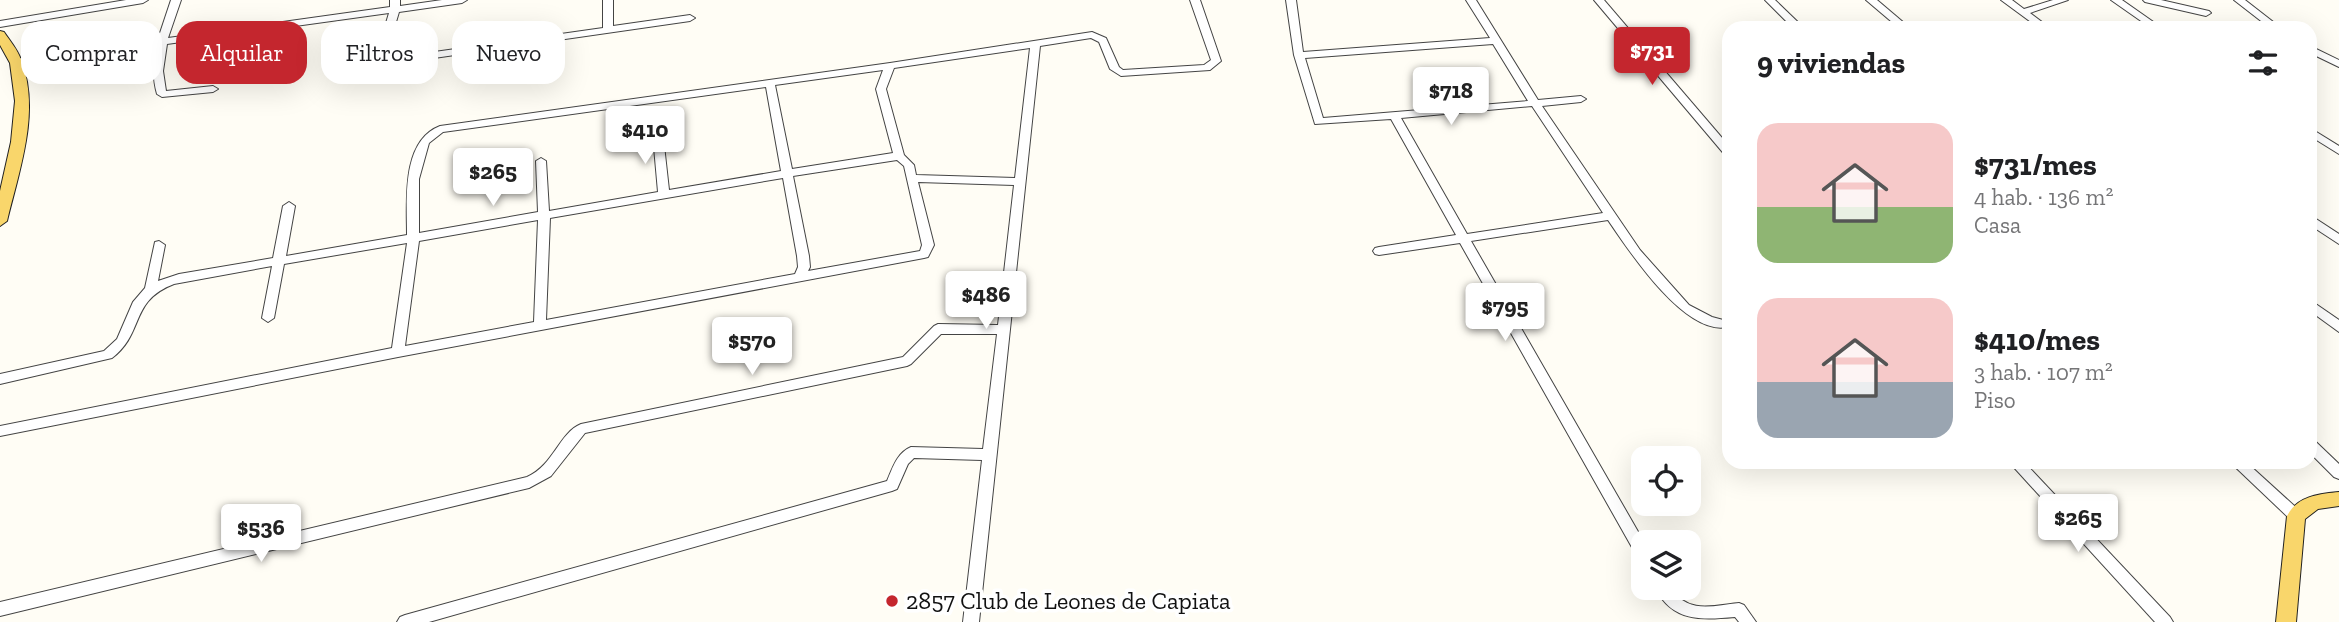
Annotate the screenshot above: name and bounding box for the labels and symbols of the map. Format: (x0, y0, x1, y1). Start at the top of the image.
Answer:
pin: $731 (1611, 28, 1693, 87)
pin: $718 (1410, 68, 1492, 127)
pin: $410 (604, 106, 686, 166)
pin: $265 (452, 148, 534, 208)
pin: $486 (945, 272, 1027, 331)
pin: $795 (1464, 284, 1546, 343)
pin: $570 (711, 318, 793, 377)
pin: $265 (2037, 494, 2119, 554)
pin: $536 (220, 504, 302, 564)
place label: 2857 Club de Leones de Capiata (906, 586, 1231, 615)
marker: 2857 Club de Leones de Capiata (884, 593, 900, 609)

